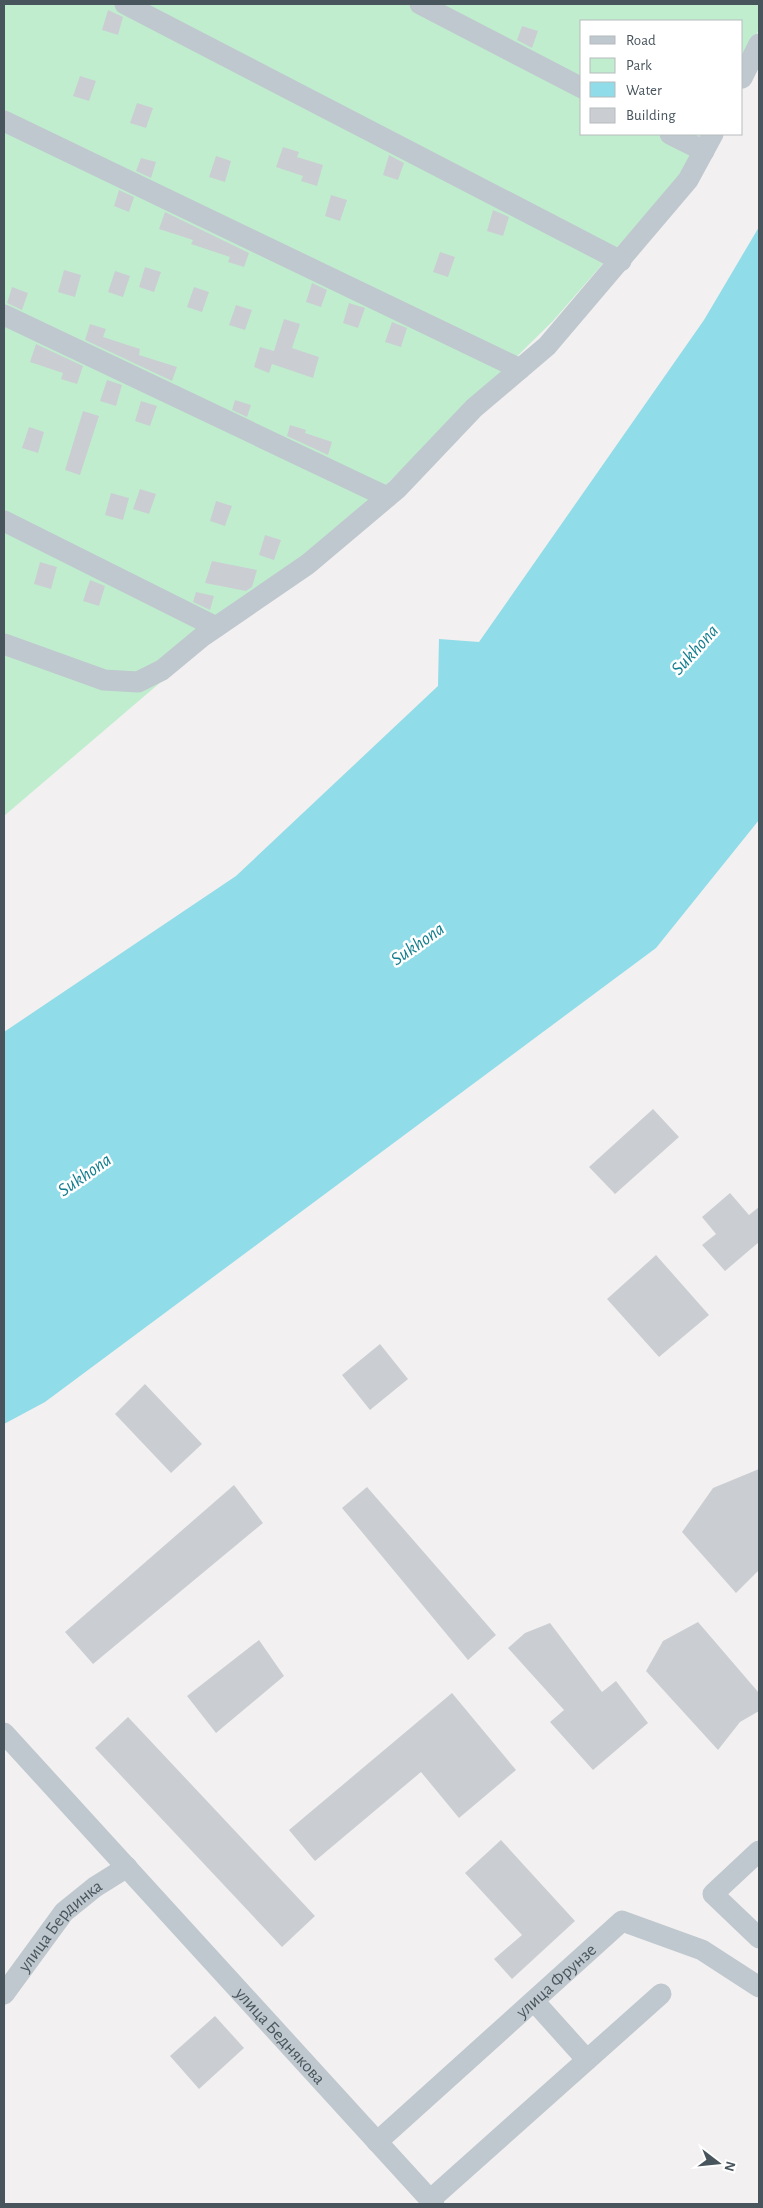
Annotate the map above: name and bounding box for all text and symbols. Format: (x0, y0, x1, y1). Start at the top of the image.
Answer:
legend (580, 20, 743, 135)
text: Road (626, 33, 656, 48)
text: Park (626, 58, 652, 73)
text: Water (626, 83, 662, 98)
text: Building (626, 108, 676, 123)
water label: Sukhona (668, 621, 722, 679)
water label: Sukhona (388, 919, 448, 969)
water label: Sukhona (55, 1150, 115, 1200)
street label: улица Бердинка (15, 1877, 106, 1976)
street label: улица Фрунзе (512, 1941, 600, 2022)
street label: улица Беднякова (231, 1984, 328, 2088)
north arrow (693, 2138, 743, 2188)
text: N (721, 2160, 738, 2173)

